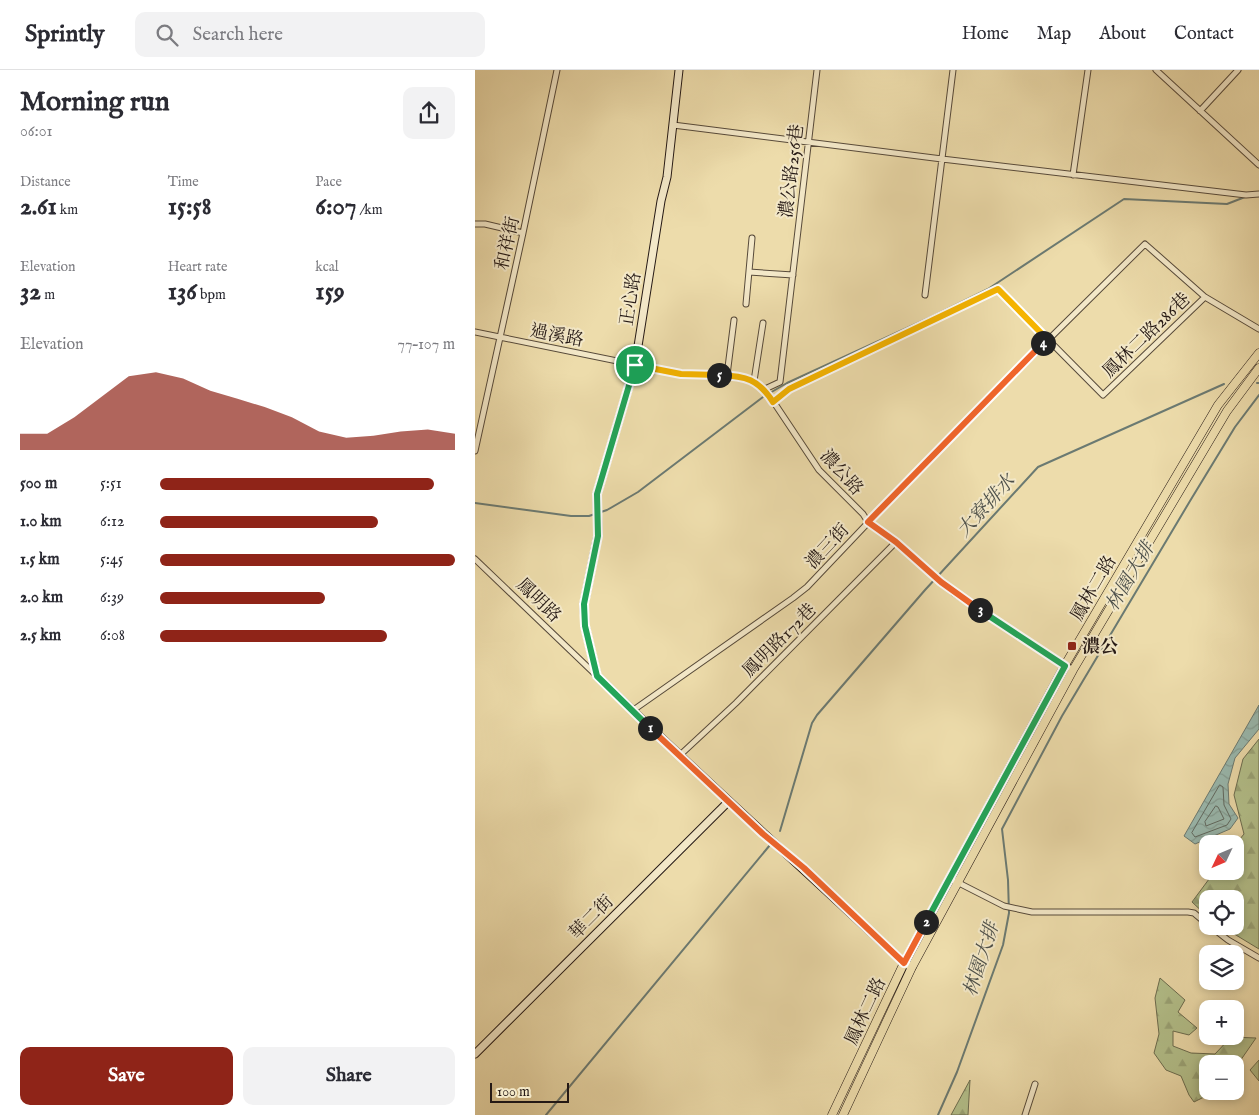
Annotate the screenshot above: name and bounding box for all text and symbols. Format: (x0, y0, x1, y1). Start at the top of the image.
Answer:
search box (135, 12, 485, 57)
text: Sprintly (25, 19, 105, 50)
icon: search (153, 21, 181, 49)
text: Search here (193, 23, 283, 47)
text: Home (962, 23, 1009, 46)
text: Map (1037, 23, 1071, 46)
text: About (1099, 23, 1146, 46)
text: Contact (1174, 23, 1234, 46)
text: Morning run (20, 85, 170, 120)
button: share (403, 87, 455, 139)
text: 06:01 (20, 122, 53, 142)
street label: 濃公路256巷 (775, 123, 810, 219)
text: Distance (20, 173, 71, 191)
text: Time (168, 173, 199, 191)
text: Pace (315, 173, 342, 191)
text: 2.61 (20, 191, 57, 223)
text: 15:58 (168, 191, 211, 223)
text: 6:07 (315, 191, 356, 223)
text: km (57, 201, 78, 219)
text: /km (356, 201, 383, 219)
street label: 和祥街 (491, 214, 526, 272)
text: Elevation (20, 258, 76, 276)
text: Heart rate (168, 258, 227, 276)
text: kcal (315, 258, 339, 276)
street label: 正心路 (616, 271, 647, 328)
text: 32 (20, 276, 41, 308)
text: 136 (168, 276, 197, 308)
text: 159 (315, 276, 345, 308)
text: m (41, 286, 55, 304)
text: bpm (197, 286, 226, 304)
street label: 鳳林二路286巷 (1098, 289, 1196, 384)
street label: 過溪路 (528, 320, 585, 353)
pin: 4 (1031, 330, 1055, 356)
text: 4 (1040, 334, 1047, 352)
text: Elevation (20, 335, 83, 355)
text: 77–107 m (398, 335, 455, 355)
pin (614, 344, 656, 386)
icon: arrive (621, 351, 649, 379)
pin: 5 (707, 362, 731, 388)
text: 5 (717, 366, 722, 384)
street label: 濃公路 (814, 445, 867, 501)
water label: 大寮排水 (952, 469, 1022, 543)
text: 500 m (20, 474, 57, 494)
text: 5:51 (100, 474, 122, 494)
text: 1.0 km (20, 512, 62, 532)
text: 6:12 (100, 512, 124, 532)
street label: 濃三街 (801, 519, 855, 575)
water label: 林園大排 (1101, 536, 1162, 616)
text: 1.5 km (20, 550, 60, 570)
text: 5:45 (100, 550, 124, 570)
street label: 鳳林二路 (1066, 552, 1122, 626)
street label: 鳳明路 (511, 574, 565, 628)
text: 2.0 km (20, 588, 63, 608)
text: 6:39 (100, 588, 124, 608)
pin: 3 (967, 598, 993, 622)
street label: 鳳明路172巷 (738, 599, 822, 683)
text: 3 (978, 601, 983, 619)
text: 2.5 km (20, 626, 61, 646)
text: 6:08 (100, 626, 125, 646)
place label: 濃公 (1082, 636, 1118, 659)
marker: 濃公 (1066, 640, 1078, 652)
pin: 1 (637, 716, 663, 740)
text: 1 (648, 719, 653, 737)
north arrow (1199, 835, 1244, 880)
map controls (1199, 835, 1244, 1100)
button: locate (1199, 890, 1244, 935)
street label: 華二街 (565, 891, 619, 945)
pin: 2 (913, 910, 939, 934)
text: 2 (923, 913, 930, 931)
water label: 林園大排 (959, 917, 1006, 999)
button: layers (1199, 945, 1244, 990)
street label: 鳳林二路 (841, 974, 892, 1049)
button: + (1199, 1000, 1244, 1045)
button: Save (20, 1047, 233, 1105)
button: Share (243, 1047, 455, 1105)
button: − (1199, 1055, 1244, 1100)
scale bar (490, 1080, 569, 1103)
text: 100 m (497, 1083, 530, 1101)

